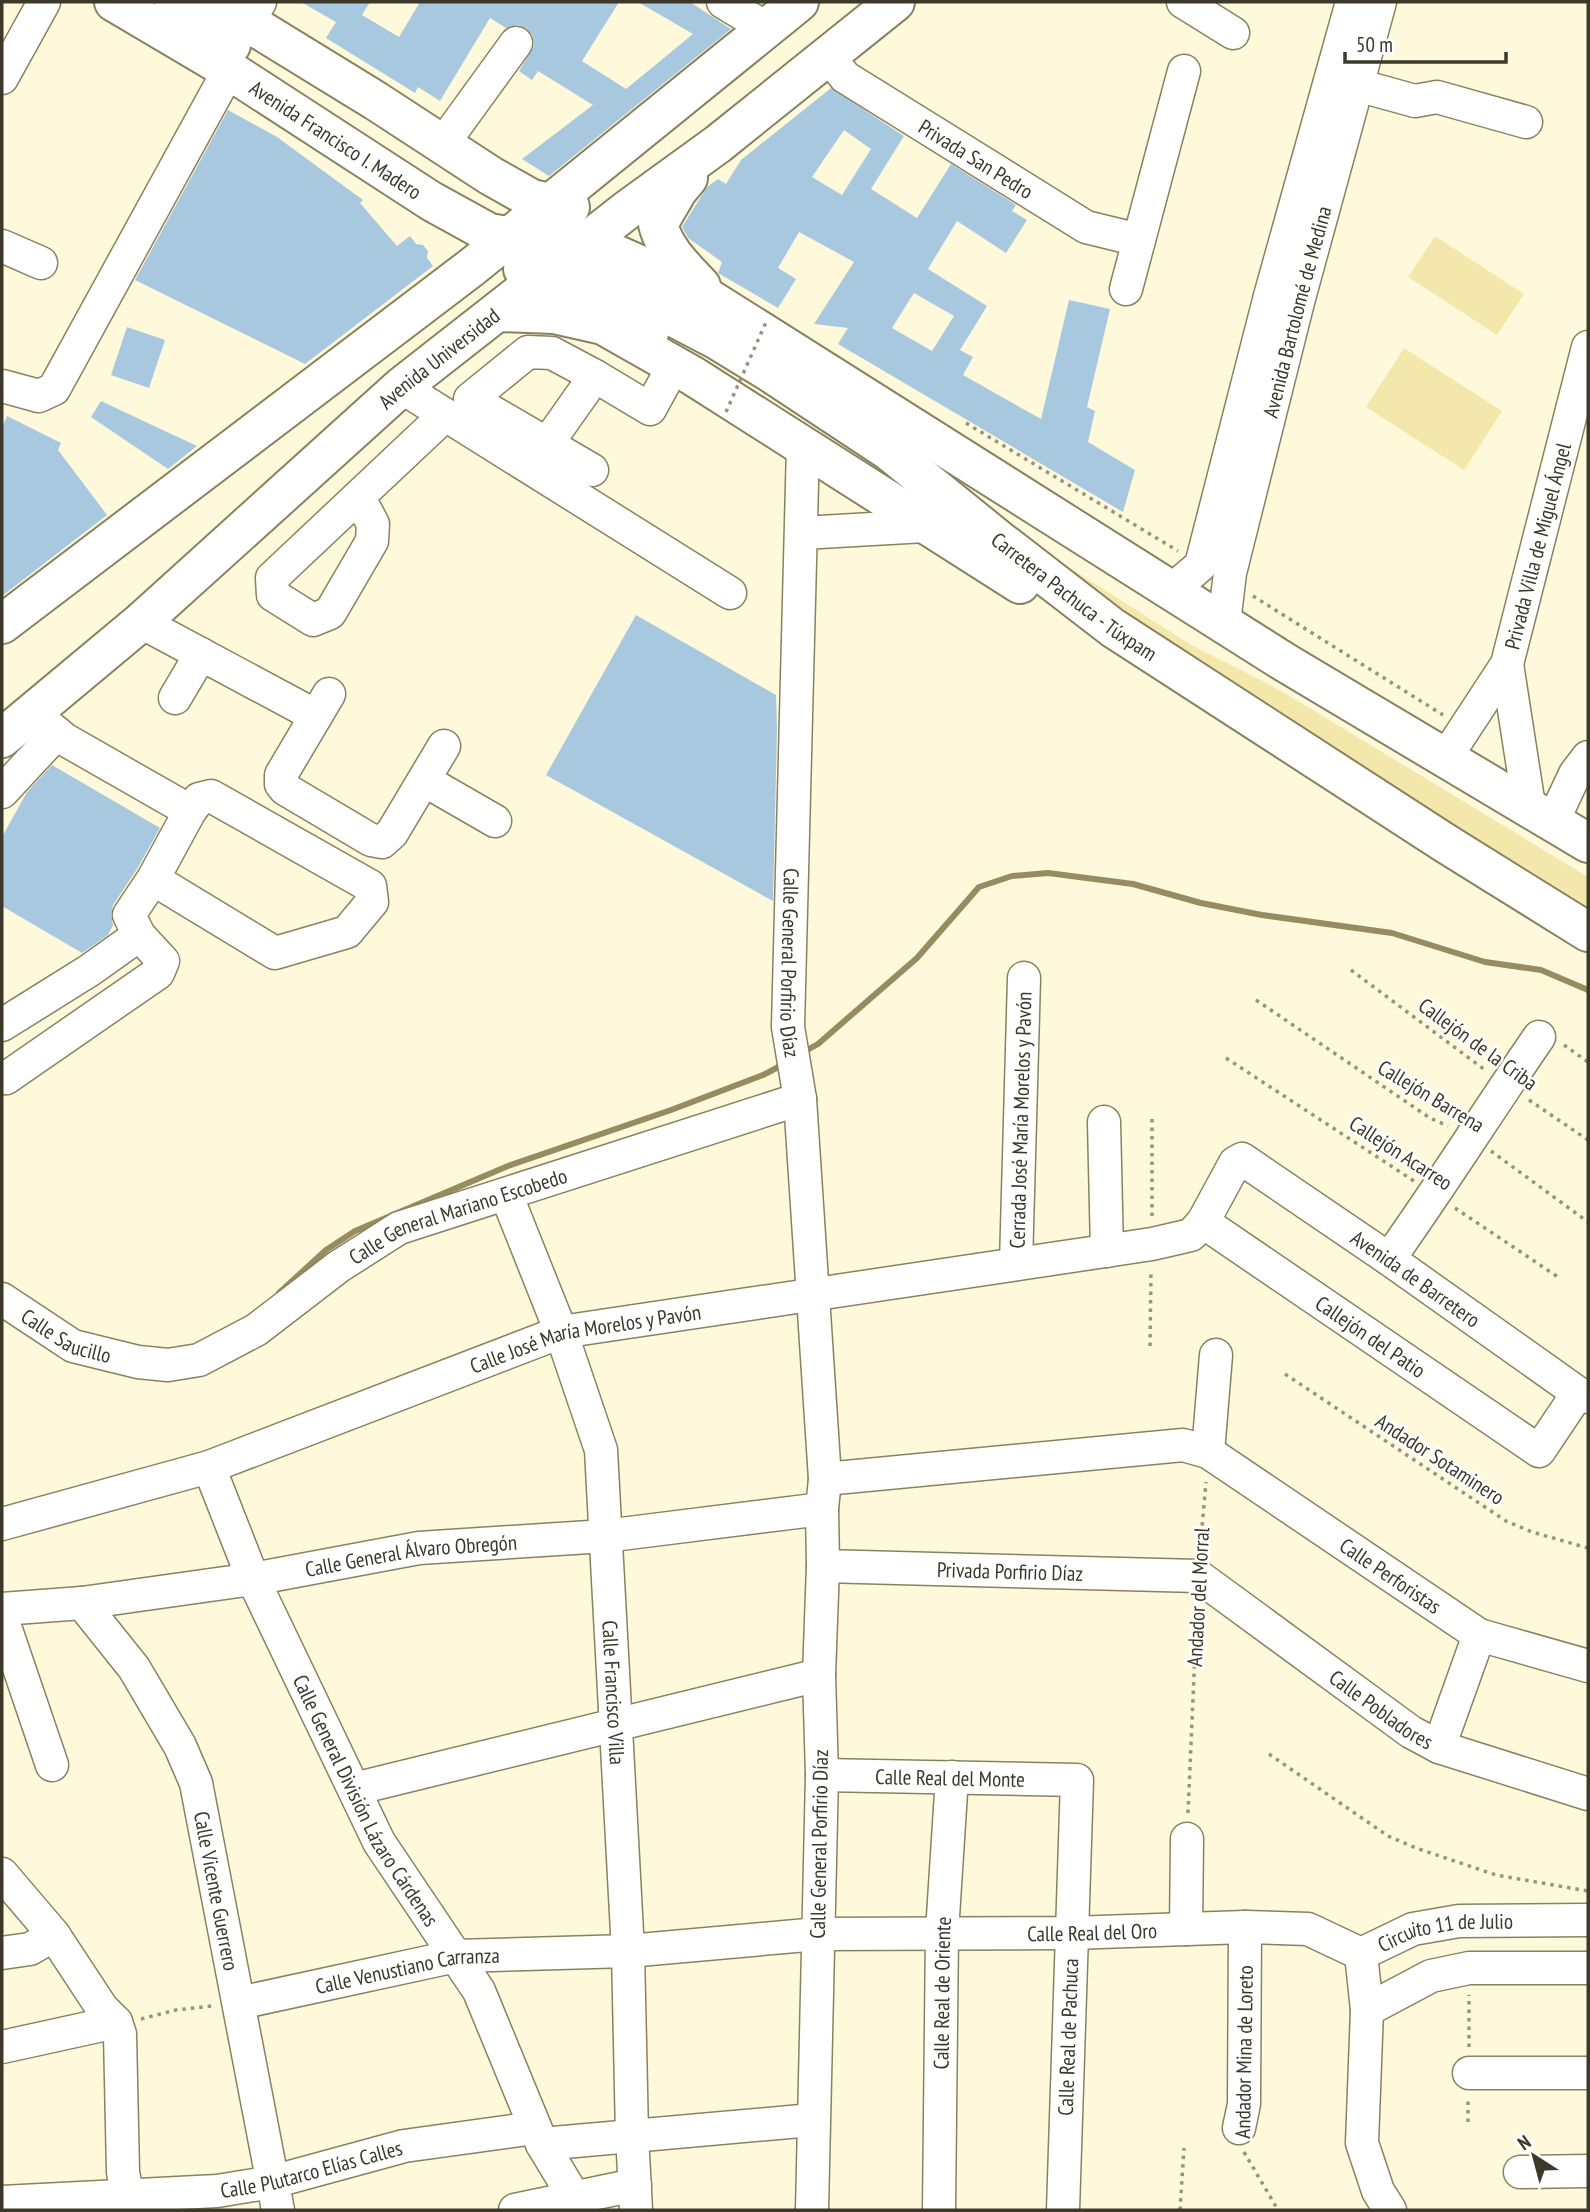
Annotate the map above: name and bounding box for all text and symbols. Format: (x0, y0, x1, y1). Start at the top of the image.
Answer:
scale bar (1345, 21, 1506, 65)
text: 50 m (1356, 31, 1393, 58)
street label: Avenida Francisco I. Madero (245, 74, 427, 205)
street label: Privada San Pedro (914, 113, 1039, 205)
street label: Avenida Bartolomé de Medina (1256, 203, 1337, 420)
street label: Avenida Universidad (372, 302, 505, 415)
street label: Privada Villa de Miguel Ángel (1498, 440, 1576, 652)
street label: Carretera Pachuca - Túxpam (986, 526, 1163, 667)
street label: Calle General Porfirio Díaz (775, 868, 806, 1059)
street label: Cerrada José María Morelos y Pavón (1003, 991, 1037, 1249)
street label: Callejón de la Criba (1413, 992, 1543, 1096)
street label: Callejón Barrena (1373, 1054, 1489, 1138)
street label: Callejón Acarreo (1344, 1110, 1458, 1196)
street label: Calle General Mariano Escobedo (343, 1161, 570, 1270)
street label: Avenida de Barretero (1346, 1224, 1486, 1333)
street label: Callejón del Patio (1310, 1289, 1431, 1383)
street label: Calle José María Morelos y Pavón (466, 1298, 703, 1379)
street label: Calle Saucillo (16, 1302, 114, 1368)
street label: Andador Sotaminero (1371, 1407, 1509, 1511)
street label: Andador del Morral (1181, 1527, 1215, 1667)
street label: Calle General Álvaro Obregón (303, 1528, 518, 1582)
street label: Calle Perforistas (1335, 1531, 1447, 1619)
street label: Privada Porfirio Díaz (937, 1556, 1083, 1586)
street label: Calle Francisco Villa (597, 1620, 631, 1765)
street label: Calle Pobladores (1324, 1663, 1438, 1755)
street label: Calle General División Lázaro Cárdenas (287, 1670, 445, 1931)
street label: Calle General Porfirio Díaz (804, 1749, 834, 1939)
street label: Calle Real del Monte (875, 1763, 1025, 1792)
street label: Calle Vicente Guerrero (188, 1809, 245, 1973)
street label: Circuito 11 de Julio (1373, 1907, 1513, 1958)
street label: Calle Real de Oriente (927, 1916, 956, 2070)
street label: Calle Real del Oro (1027, 1917, 1158, 1947)
street label: Calle Venustiano Carranza (313, 1941, 500, 2000)
street label: Calle Real de Pachuca (1052, 1958, 1084, 2116)
street label: Andador Mina de Loreto (1229, 1965, 1259, 2139)
north arrow (1499, 2121, 1569, 2191)
text: N (1513, 2130, 1535, 2155)
street label: Calle Plutarco Elías Calles (218, 2134, 405, 2204)

